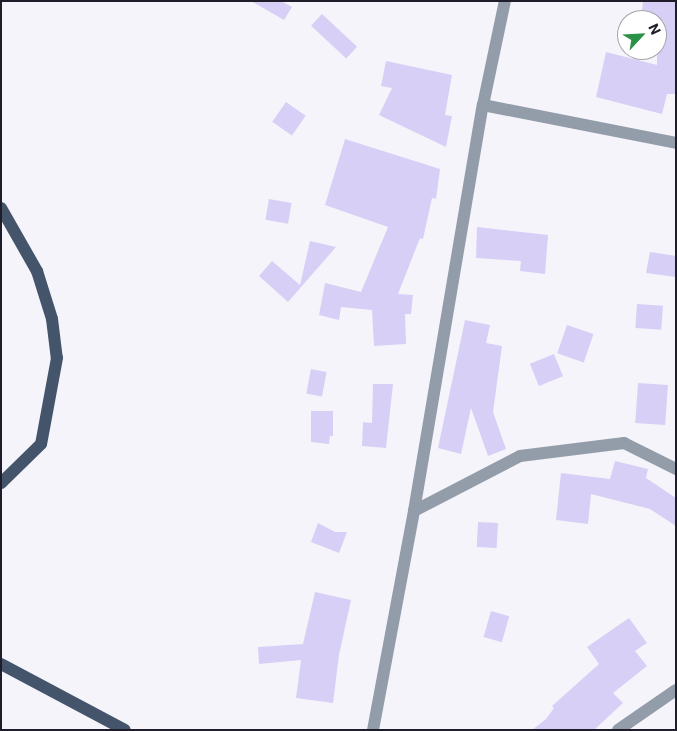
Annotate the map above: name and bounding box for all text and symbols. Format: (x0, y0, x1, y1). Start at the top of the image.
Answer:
north arrow (617, 10, 667, 60)
text: N (645, 21, 664, 37)

